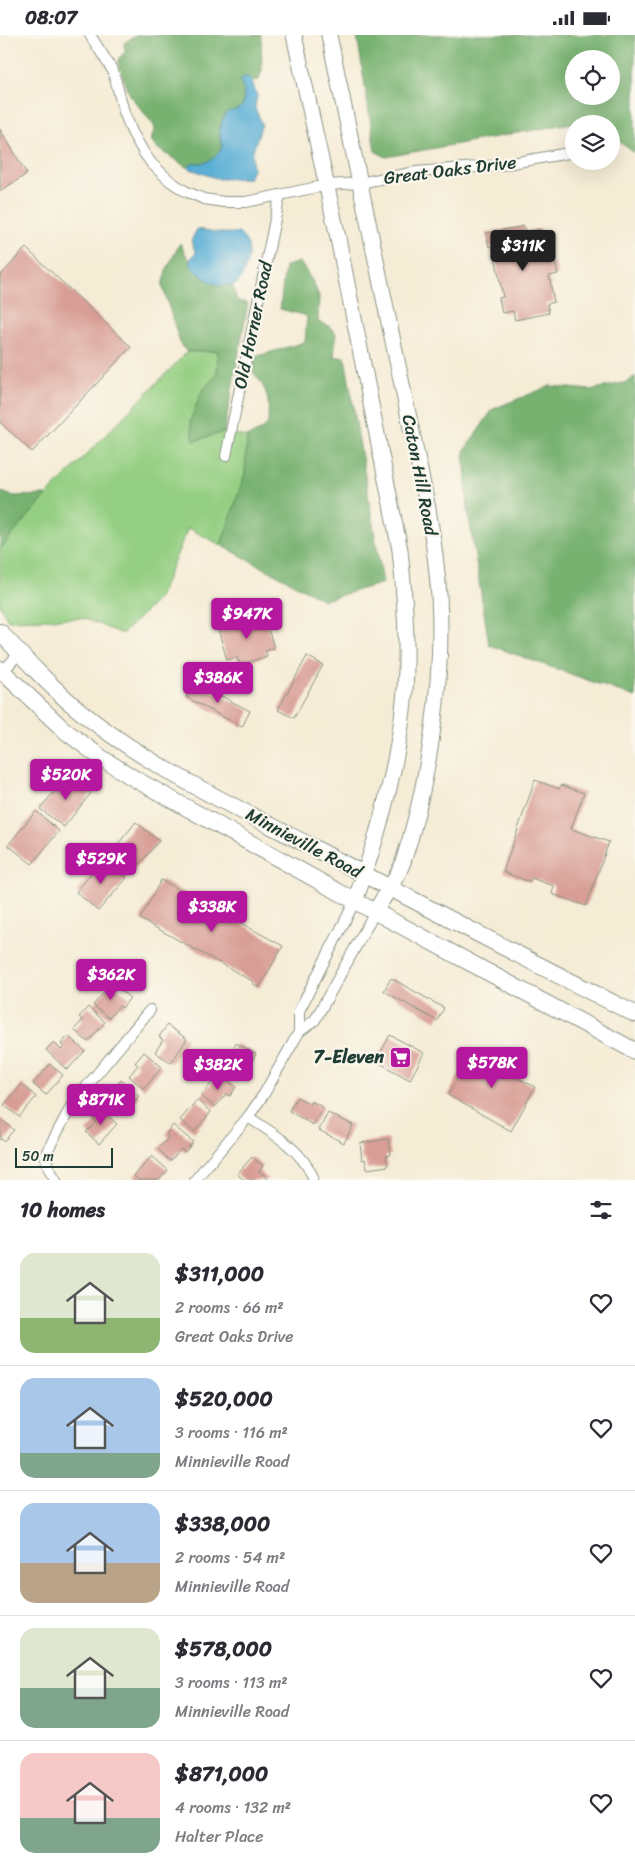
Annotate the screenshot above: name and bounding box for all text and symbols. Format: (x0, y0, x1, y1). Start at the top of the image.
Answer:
text: 08:07 (25, 1, 77, 34)
map controls (565, 50, 620, 170)
button: locate (565, 50, 620, 105)
button: layers (565, 115, 620, 170)
street label: Great Oaks Drive (382, 146, 518, 194)
pin: $311K (488, 229, 558, 272)
text: $311K (501, 231, 545, 260)
street label: Old Horner Road (224, 257, 282, 392)
street label: Caton Hill Road (393, 412, 448, 540)
pin: $947K (212, 597, 282, 640)
text: $947K (222, 599, 272, 628)
pin: $386K (183, 661, 253, 704)
text: $386K (194, 663, 242, 692)
pin: $520K (31, 759, 101, 801)
text: $520K (41, 760, 91, 789)
street label: Minnieville Road (240, 799, 370, 888)
pin: $529K (66, 843, 136, 885)
text: $529K (76, 844, 126, 873)
pin: $338K (177, 891, 247, 933)
text: $338K (188, 892, 236, 921)
pin: $362K (76, 959, 146, 1001)
text: $362K (87, 960, 135, 989)
place label: 7-Eleven (314, 1041, 384, 1073)
supermarket icon: 7-Eleven (388, 1045, 412, 1069)
pin: $578K (457, 1047, 527, 1089)
text: $578K (467, 1048, 517, 1077)
pin: $382K (183, 1049, 253, 1091)
text: $382K (194, 1050, 242, 1079)
pin: $871K (66, 1083, 136, 1126)
text: $871K (78, 1085, 124, 1114)
text: 50 m (22, 1144, 54, 1169)
scale bar (15, 1145, 112, 1168)
text: 10 homes (20, 1191, 105, 1229)
icon: filters (587, 1196, 615, 1224)
text: $311,000 (175, 1255, 264, 1293)
icon: home (60, 1273, 120, 1333)
icon: heart (587, 1289, 615, 1317)
text: 2 rooms · 66 m² (175, 1293, 284, 1322)
text: Great Oaks Drive (175, 1322, 294, 1351)
text: $520,000 (175, 1380, 273, 1418)
icon: home (60, 1398, 120, 1458)
icon: heart (587, 1414, 615, 1442)
text: 3 rooms · 116 m² (175, 1418, 288, 1447)
text: Minnieville Road (175, 1447, 289, 1476)
text: $338,000 (175, 1505, 270, 1543)
icon: home (60, 1523, 120, 1583)
icon: heart (587, 1539, 615, 1567)
text: 2 rooms · 54 m² (175, 1543, 285, 1572)
text: Minnieville Road (175, 1572, 289, 1601)
text: $578,000 (175, 1630, 272, 1668)
icon: home (60, 1648, 120, 1708)
icon: heart (587, 1664, 615, 1692)
text: 3 rooms · 113 m² (175, 1668, 287, 1697)
text: Minnieville Road (175, 1697, 289, 1726)
text: $871,000 (175, 1755, 268, 1793)
icon: home (60, 1773, 120, 1833)
icon: heart (587, 1789, 615, 1817)
text: 4 rooms · 132 m² (175, 1793, 291, 1822)
text: Halter Place (175, 1822, 263, 1851)

